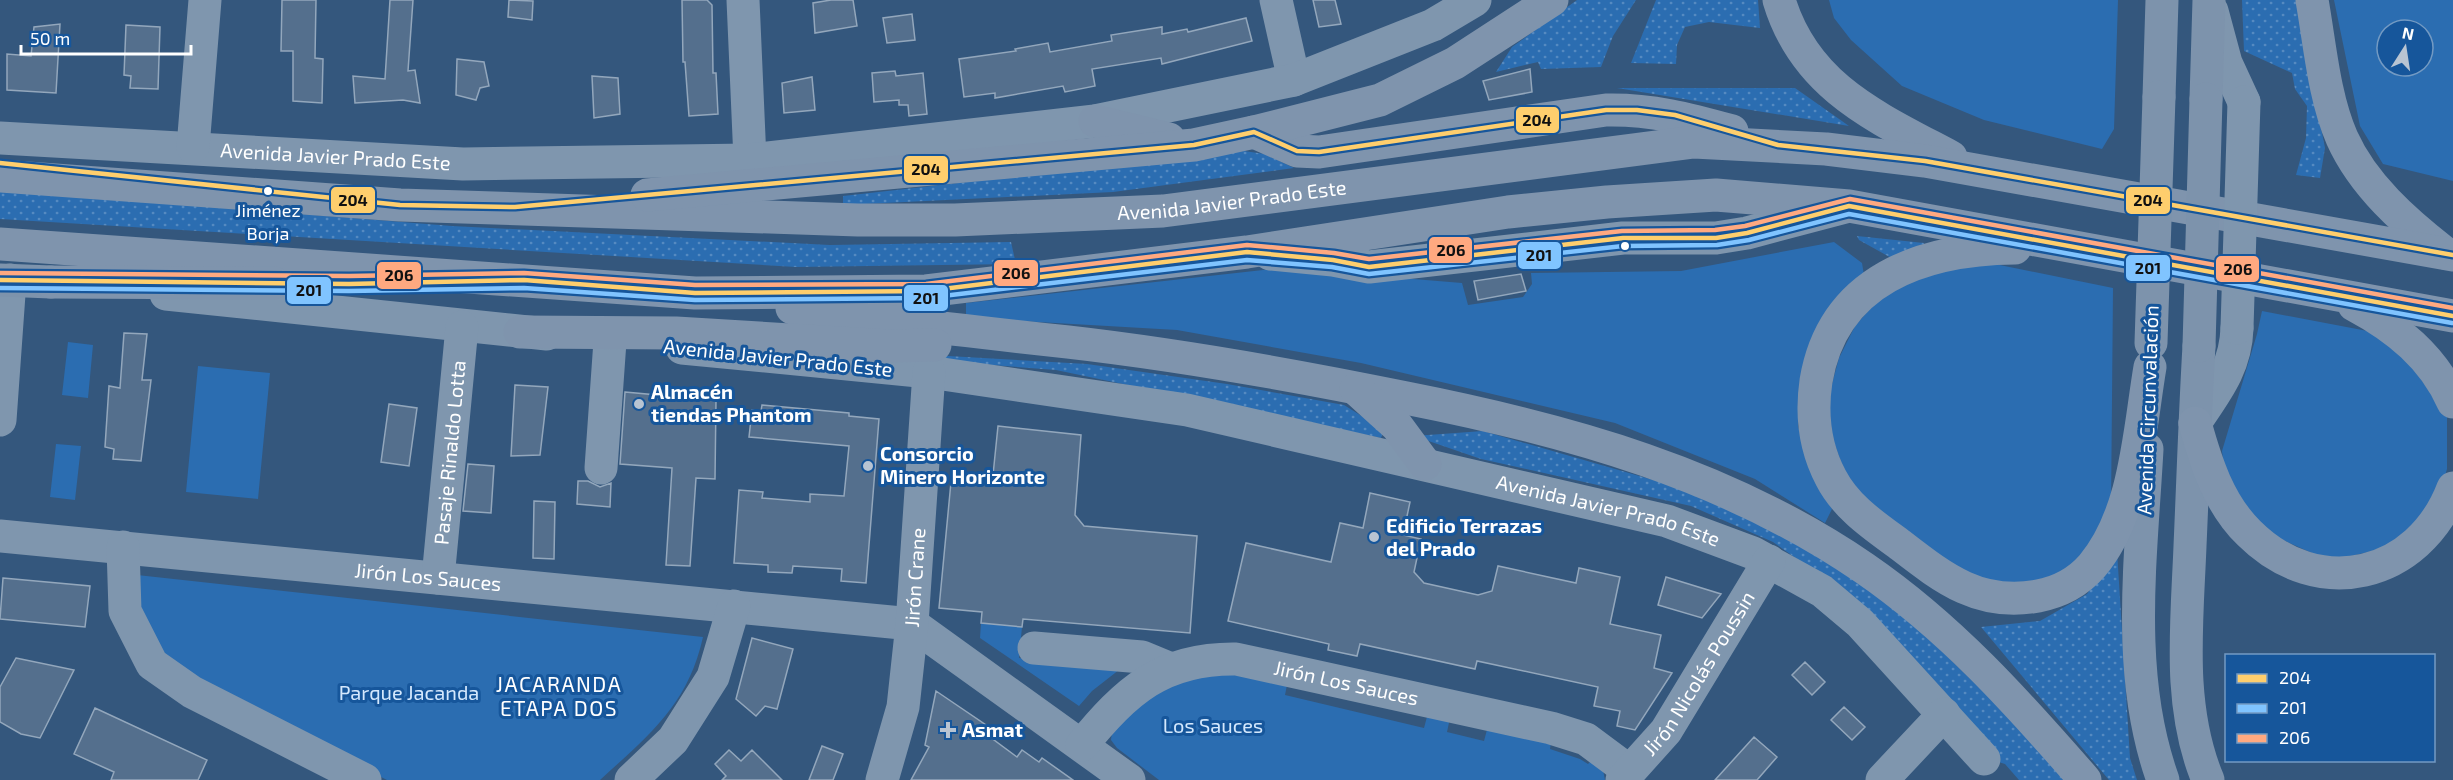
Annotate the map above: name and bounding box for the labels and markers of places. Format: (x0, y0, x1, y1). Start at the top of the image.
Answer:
marker: Jiménez Borja (262, 185, 274, 197)
place label: Jiménez Borja (235, 199, 301, 244)
unlabelled marker (1619, 240, 1631, 252)
place label: Almacén tiendas Phantom (651, 379, 812, 426)
marker: Almacén tiendas Phantom (632, 397, 646, 411)
place label: Consorcio Minero Horizonte (880, 441, 1045, 488)
marker: Consorcio Minero Horizonte (861, 459, 875, 473)
place label: Edificio Terrazas del Prado (1386, 513, 1542, 560)
marker: Edificio Terrazas del Prado (1367, 530, 1381, 544)
place label: Asmat (962, 717, 1023, 741)
marker: Asmat (939, 721, 957, 739)

